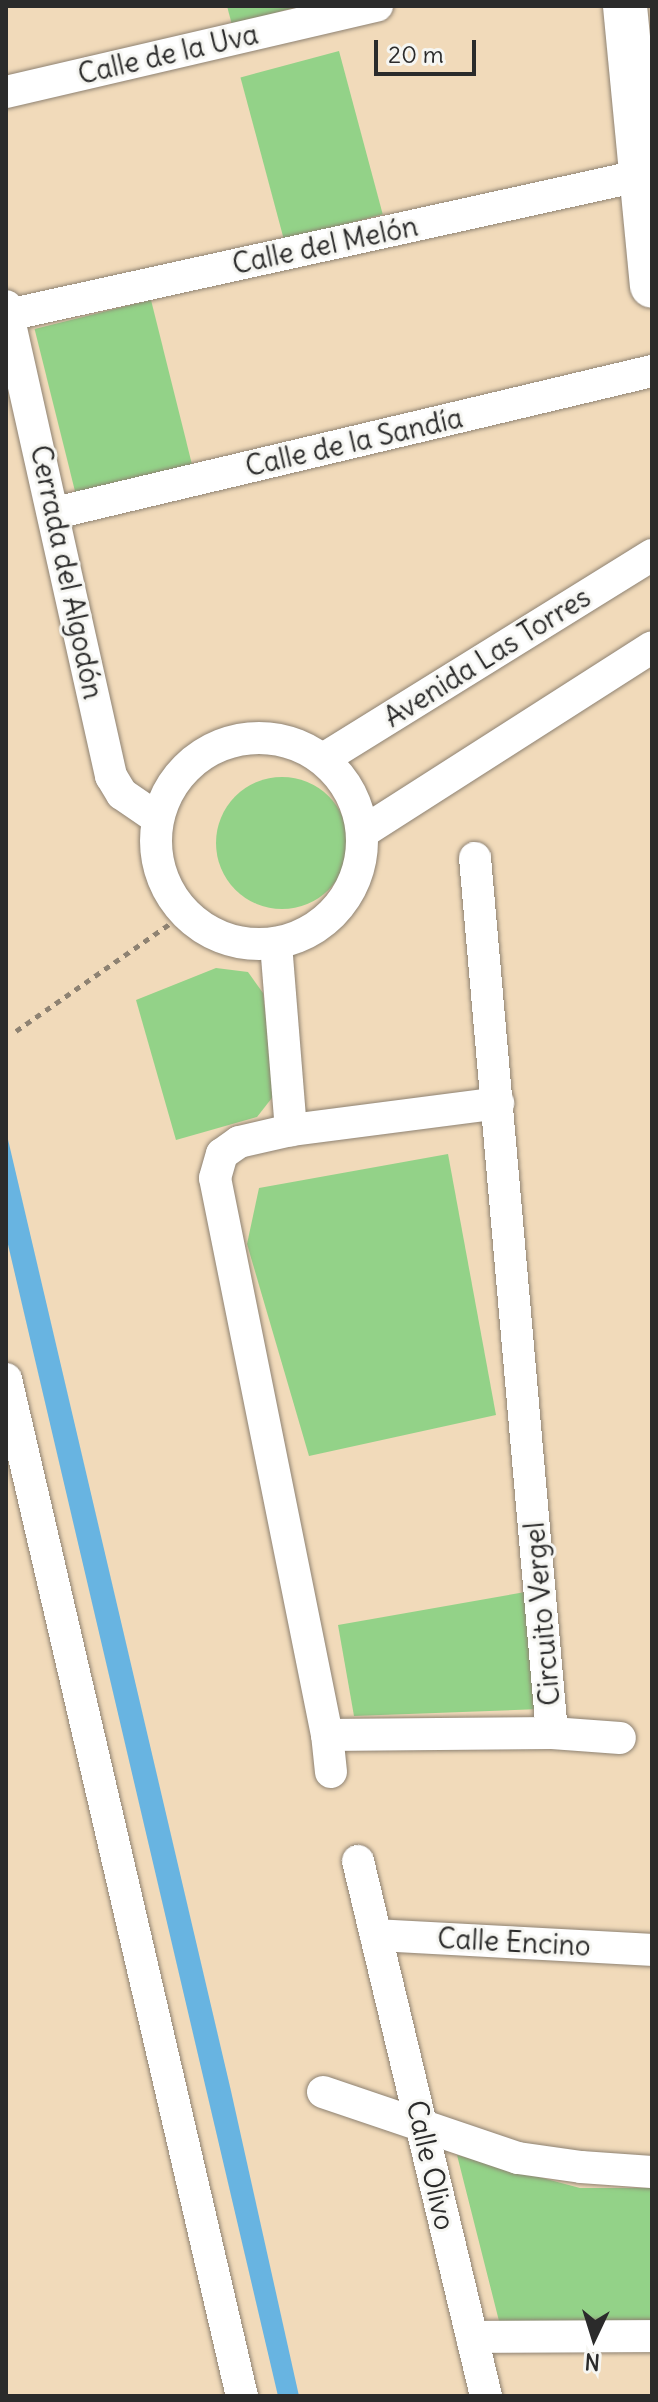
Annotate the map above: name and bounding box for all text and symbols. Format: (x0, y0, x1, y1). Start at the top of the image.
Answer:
street label: Calle de la Uva (75, 17, 261, 91)
scale bar (378, 24, 480, 74)
text: 20 m (388, 39, 444, 69)
street label: Calle del Melón (229, 209, 421, 281)
street label: Calle de la Sandía (242, 401, 466, 483)
street label: Cerrada del Algodón (24, 442, 110, 702)
street label: Avenida Las Torres (378, 580, 596, 734)
street label: Circuito Vergel (517, 1521, 567, 1707)
street label: Calle Encino (436, 1921, 592, 1963)
street label: Calle Olivo (400, 2097, 462, 2233)
north arrow (554, 2298, 634, 2378)
text: N (584, 2347, 601, 2376)

